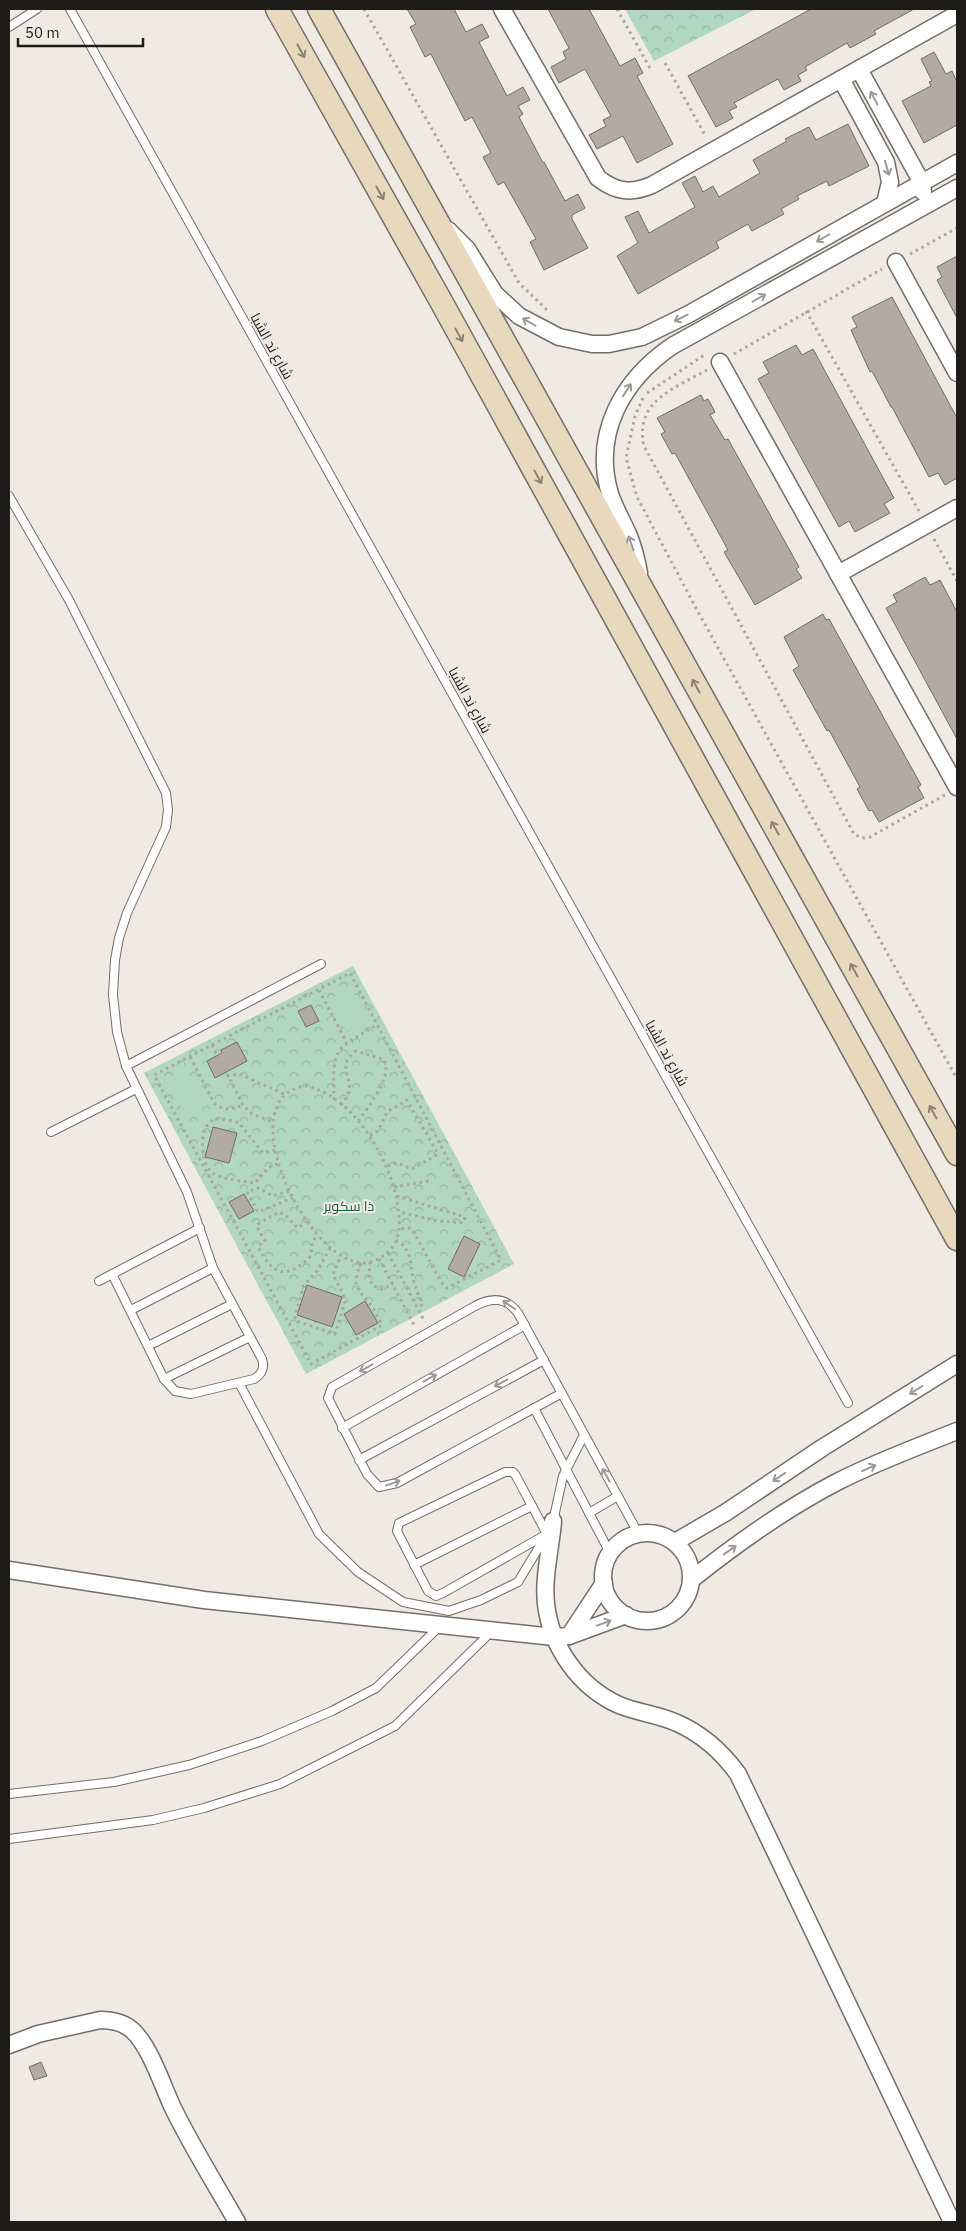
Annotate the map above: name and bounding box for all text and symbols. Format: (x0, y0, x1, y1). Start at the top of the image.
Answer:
scale bar (18, 15, 142, 47)
text: 50 m (25, 23, 60, 42)
one-way arrow (296, 44, 306, 59)
one-way arrow (869, 91, 879, 105)
one-way arrow (883, 160, 893, 176)
one-way arrow (376, 185, 386, 200)
one-way arrow (816, 234, 831, 243)
one-way arrow (751, 293, 766, 303)
street label: شارع ند الشبا (246, 310, 298, 382)
one-way arrow (674, 313, 689, 323)
one-way arrow (522, 316, 536, 326)
one-way arrow (455, 327, 465, 342)
one-way arrow (622, 383, 632, 397)
one-way arrow (533, 470, 543, 485)
one-way arrow (626, 536, 635, 551)
street label: شارع ند الشبا (444, 664, 496, 736)
one-way arrow (690, 680, 700, 694)
one-way arrow (770, 821, 780, 836)
one-way arrow (849, 963, 858, 978)
street label: شارع ند الشبا (641, 1017, 693, 1089)
one-way arrow (928, 1105, 938, 1120)
park label: ذا سكوير (323, 1197, 374, 1215)
one-way arrow (502, 1300, 516, 1310)
one-way arrow (359, 1363, 373, 1373)
one-way arrow (423, 1373, 438, 1383)
one-way arrow (494, 1379, 509, 1388)
one-way arrow (909, 1385, 923, 1395)
one-way arrow (861, 1462, 876, 1472)
one-way arrow (601, 1469, 611, 1483)
one-way arrow (772, 1472, 786, 1483)
one-way arrow (385, 1478, 401, 1487)
one-way arrow (723, 1545, 736, 1556)
one-way arrow (596, 1618, 611, 1627)

